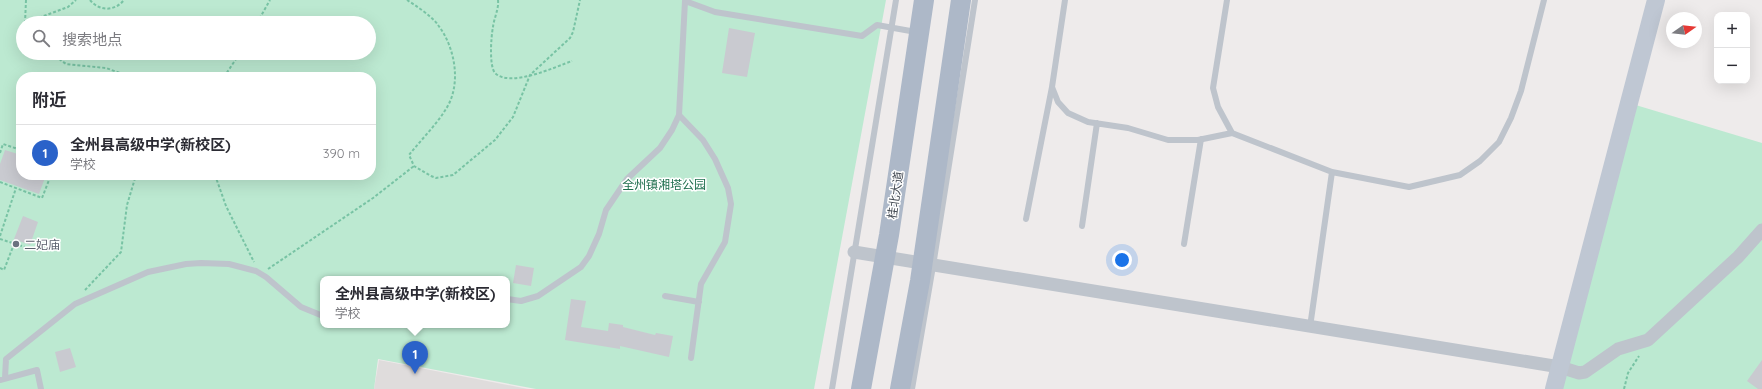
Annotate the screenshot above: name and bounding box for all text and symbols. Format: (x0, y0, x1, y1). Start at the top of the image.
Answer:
north arrow (1666, 12, 1702, 48)
map controls (1714, 12, 1750, 84)
button: + (1714, 12, 1750, 48)
search box (16, 16, 376, 60)
icon: search (30, 27, 52, 49)
text: 搜索地点 (62, 30, 122, 49)
button: − (1714, 48, 1750, 84)
text: 附近 (32, 89, 66, 110)
text: 全州县高级中学(新校区) (70, 135, 231, 154)
text: 1 (42, 145, 48, 161)
text: 390 m (323, 145, 360, 161)
text: 学校 (70, 156, 96, 172)
street label: 桂北大道 (884, 170, 906, 220)
park label: 全州镇湘塔公园 (622, 177, 706, 192)
place label: 二妃庙 (24, 237, 60, 252)
marker: 二妃庙 (11, 239, 21, 249)
your location (1112, 250, 1132, 270)
popup (320, 276, 510, 328)
text: 全州县高级中学(新校区) (335, 284, 495, 303)
text: 学校 (335, 305, 361, 321)
pin: 1 (402, 341, 428, 374)

